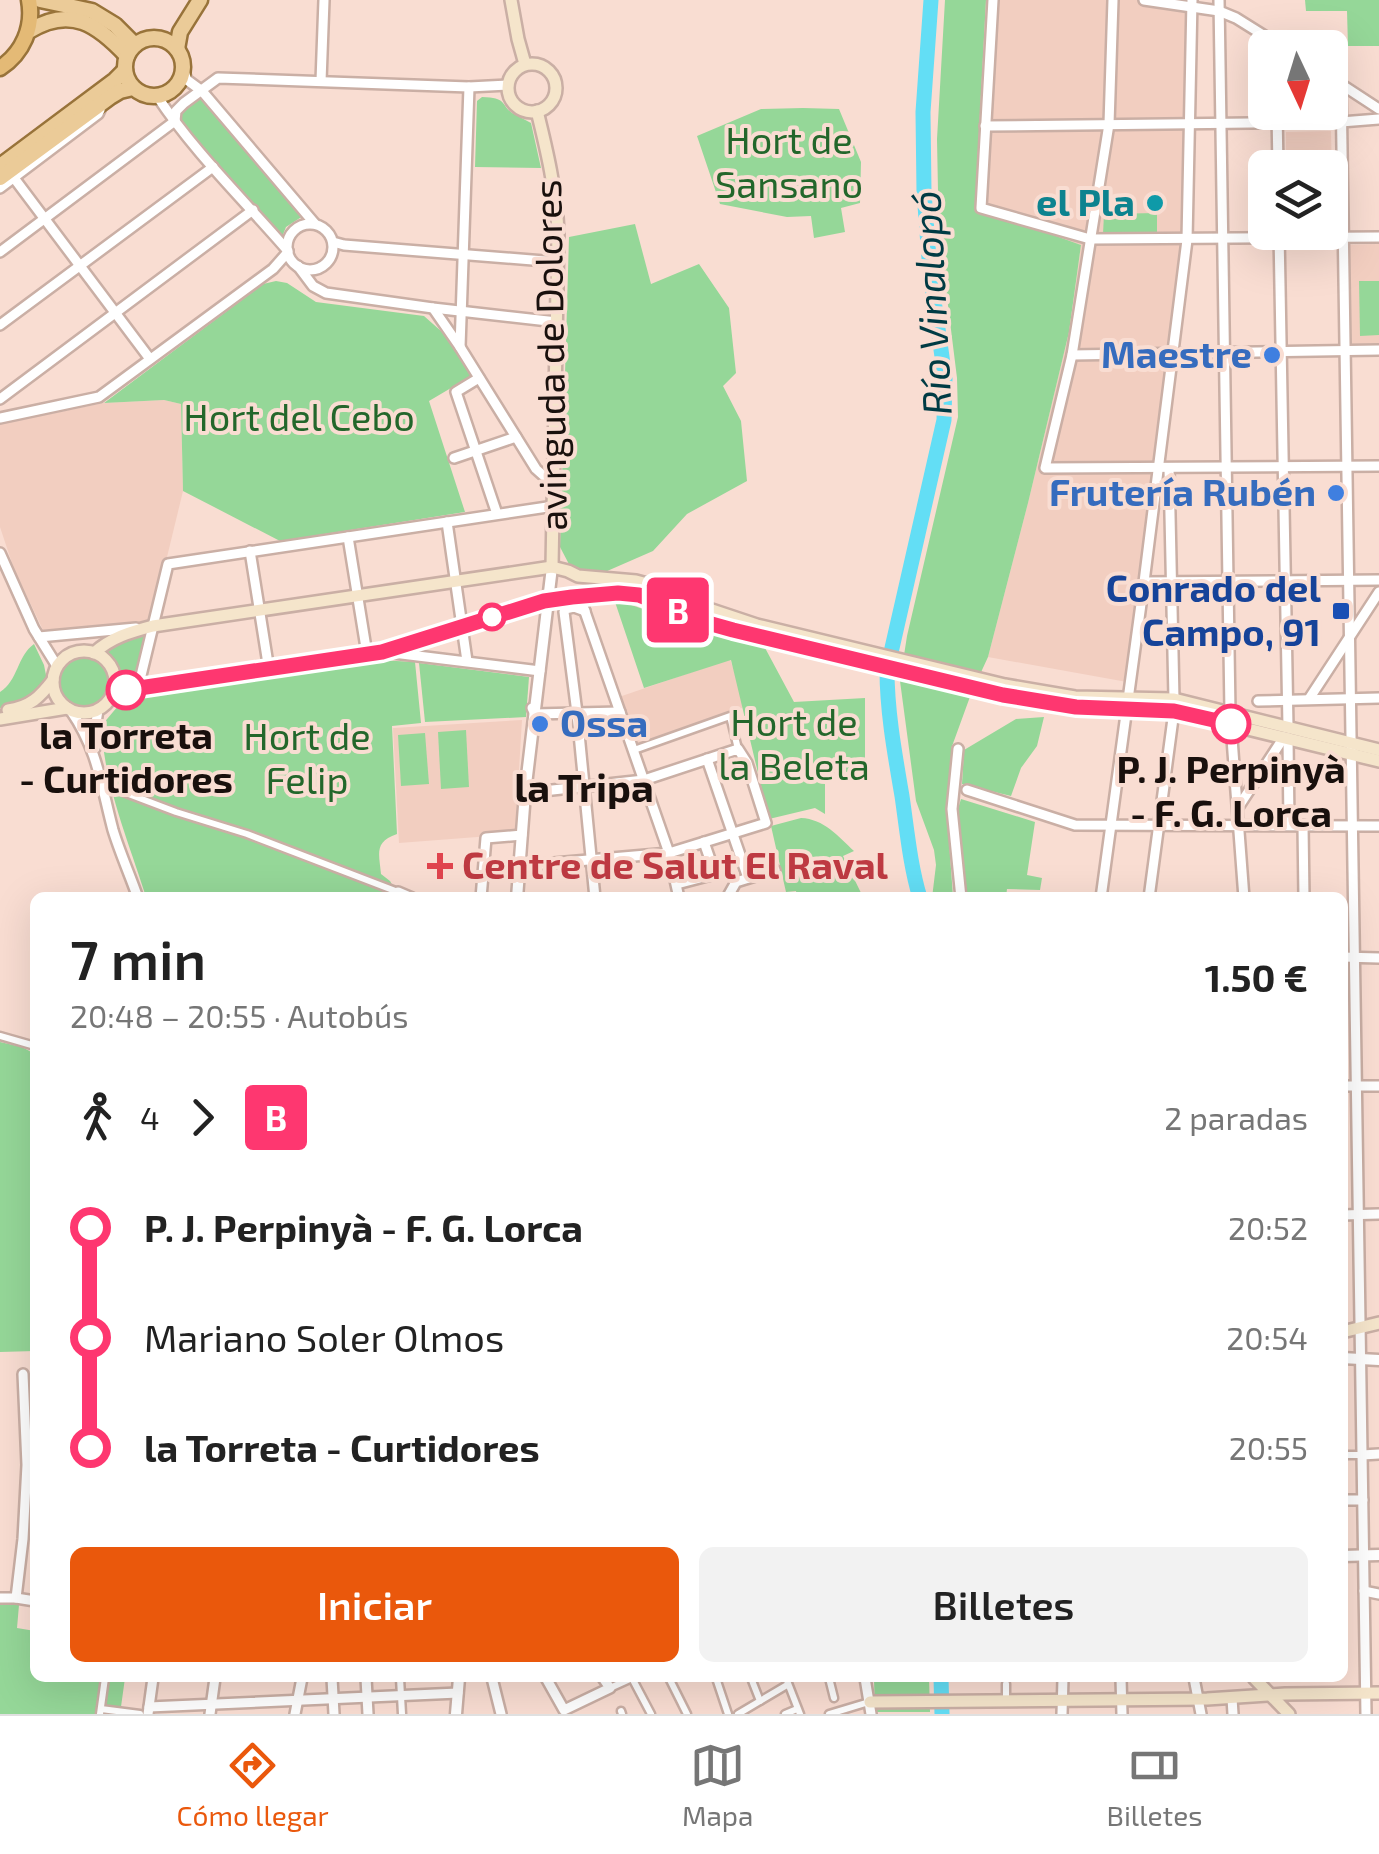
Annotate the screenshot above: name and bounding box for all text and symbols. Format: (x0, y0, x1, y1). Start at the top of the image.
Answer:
north arrow (1248, 30, 1348, 130)
map controls (1248, 30, 1348, 250)
park label: Hort de Sansano (715, 116, 863, 206)
button: layers (1248, 150, 1348, 250)
place label: el Pla (1036, 178, 1135, 224)
street label: avinguda de Dolores (523, 179, 575, 531)
water label: Río Vinalopó (900, 190, 960, 417)
marker: el Pla (1144, 192, 1166, 214)
place label: Maestre (1101, 330, 1252, 376)
marker: Maestre (1261, 344, 1283, 366)
park label: Hort del Cebo (183, 393, 415, 439)
place label: Frutería Rubén (1049, 468, 1316, 514)
marker: Frutería Rubén (1325, 482, 1347, 504)
place label: Conrado del Campo, 91 (1106, 564, 1322, 654)
line badge: B (646, 578, 710, 642)
text: B (667, 589, 689, 631)
marker: Conrado del Campo, 91 (1330, 600, 1352, 622)
unlabelled marker (479, 604, 505, 630)
marker: la Torreta - Curtidores (107, 671, 145, 709)
park label: Hort de la Beleta (718, 698, 870, 788)
place label: Ossa (560, 699, 648, 745)
marker: P. J. Perpinyà - F. G. Lorca (1212, 705, 1250, 743)
place label: la Torreta - Curtidores (19, 711, 233, 801)
park label: Hort de Felip (243, 712, 371, 802)
marker: Ossa (529, 713, 551, 735)
place label: P. J. Perpinyà - F. G. Lorca (1116, 745, 1346, 835)
district label: la Tripa (514, 762, 654, 810)
place label: Centre de Salut El Raval (462, 841, 889, 887)
marker: Centre de Salut El Raval (427, 853, 453, 879)
text: 7 min (70, 925, 206, 991)
text: 1.50 € (1205, 954, 1308, 1000)
text: 20:48 – 20:55 · Autobús (70, 996, 409, 1034)
icon: walk (70, 1090, 125, 1145)
icon: forward (175, 1090, 230, 1145)
text: B (265, 1096, 287, 1138)
text: 4 (140, 1098, 160, 1136)
text: 2 paradas (1164, 1098, 1308, 1136)
text: P. J. Perpinyà - F. G. Lorca (144, 1204, 583, 1250)
text: 20:52 (1228, 1208, 1308, 1246)
text: Mariano Soler Olmos (144, 1314, 504, 1360)
text: 20:54 (1226, 1318, 1308, 1356)
text: la Torreta - Curtidores (144, 1424, 540, 1470)
text: 20:55 (1229, 1428, 1308, 1466)
button: Iniciar (70, 1547, 679, 1662)
button: Billetes (699, 1547, 1308, 1662)
tab: Cómo llegar (177, 1738, 329, 1832)
tab: Mapa (682, 1738, 753, 1832)
tab: Billetes (1107, 1738, 1202, 1832)

